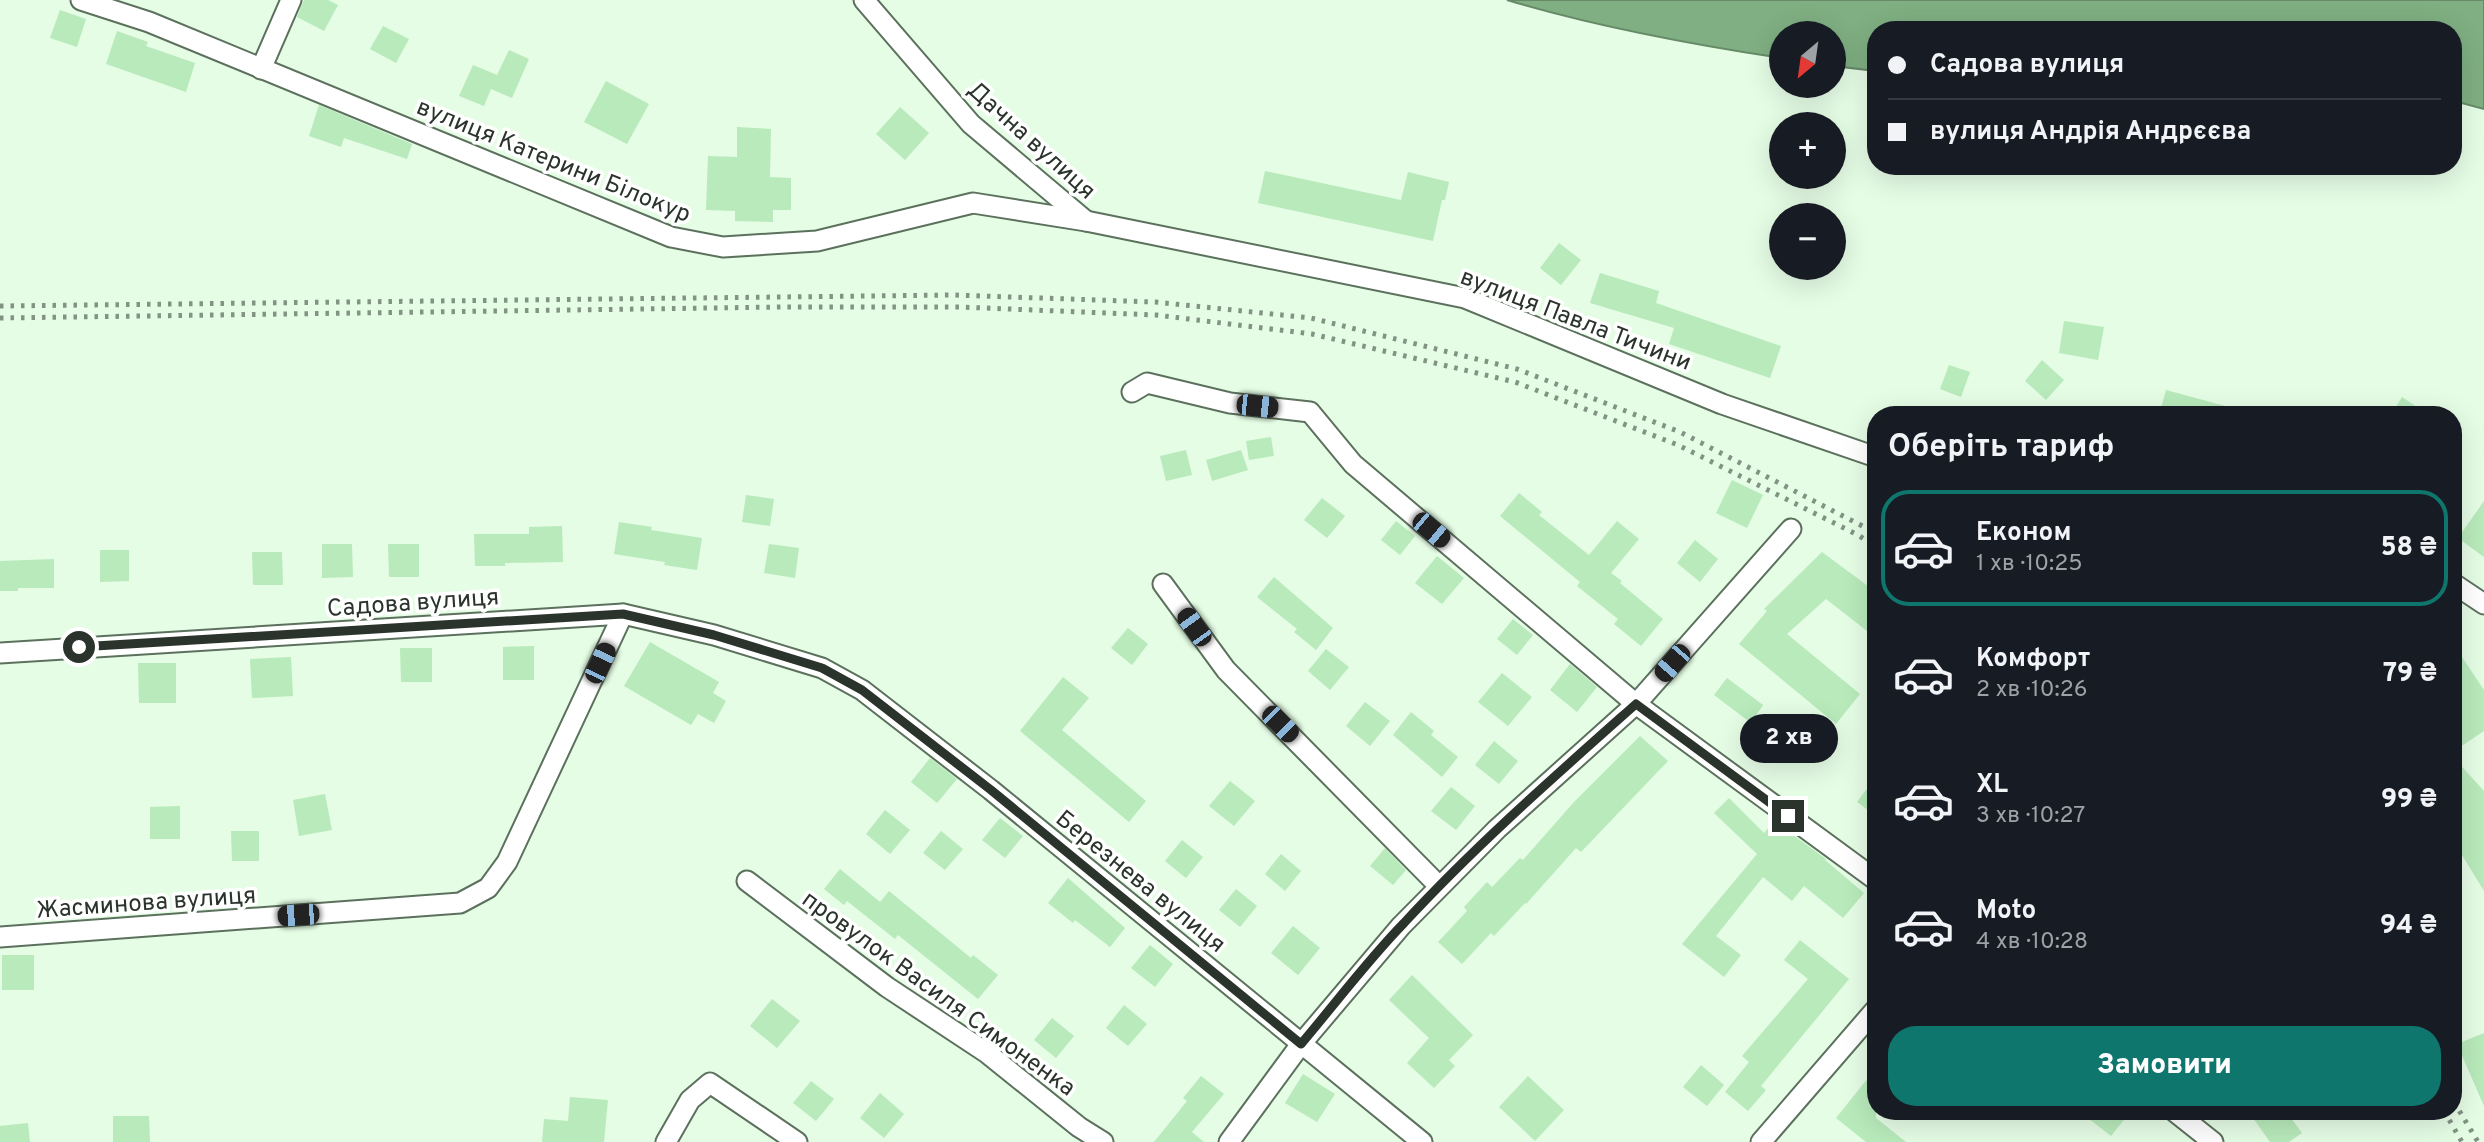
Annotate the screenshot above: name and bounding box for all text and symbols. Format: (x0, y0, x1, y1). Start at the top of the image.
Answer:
north arrow (1769, 21, 1846, 98)
map controls (1769, 21, 1846, 280)
text: Садова вулиця (1930, 49, 2124, 82)
street label: Дачна вулиця (960, 76, 1101, 207)
street label: вулиця Катерини Білокур (412, 93, 695, 231)
button: + (1769, 112, 1846, 189)
text: вулиця Андрія Андрєєва (1930, 116, 2251, 149)
button: − (1769, 203, 1846, 280)
street label: вулиця Павла Тичини (1455, 263, 1695, 379)
car (1236, 393, 1279, 419)
text: Оберіть тариф (1888, 428, 2114, 468)
car (1409, 508, 1454, 552)
icon: car (1892, 517, 1955, 580)
text: Економ (1976, 517, 2071, 550)
text: 58 ₴ (2381, 532, 2437, 565)
text: 1 хв · 10:25 (1976, 550, 2083, 579)
street label: Садова вулиця (326, 583, 500, 625)
car (1174, 604, 1215, 650)
route start (63, 631, 95, 663)
car (582, 640, 619, 686)
car (1651, 640, 1694, 686)
icon: car (1892, 643, 1955, 706)
text: Комфорт (1976, 643, 2090, 676)
text: 79 ₴ (2383, 658, 2437, 691)
text: 2 хв · 10:26 (1976, 676, 2087, 705)
car (1258, 702, 1303, 746)
callout: 2 хв (1739, 714, 1837, 764)
text: 2 хв (1765, 724, 1813, 753)
icon: car (1892, 769, 1955, 832)
text: XL (1976, 769, 2008, 802)
text: 99 ₴ (2381, 784, 2437, 817)
route end (1772, 800, 1804, 832)
text: 3 хв · 10:27 (1976, 802, 2085, 831)
street label: Березнева вулиця (1049, 805, 1231, 960)
street label: Жасминова вулиця (35, 881, 257, 927)
street label: провулок Василя Симоненка (795, 885, 1081, 1104)
icon: car (1892, 895, 1955, 958)
text: Moto (1976, 895, 2036, 928)
car (277, 903, 320, 927)
text: 94 ₴ (2380, 910, 2437, 943)
text: 4 хв · 10:28 (1976, 928, 2088, 957)
button: Замовити (1888, 1026, 2441, 1106)

